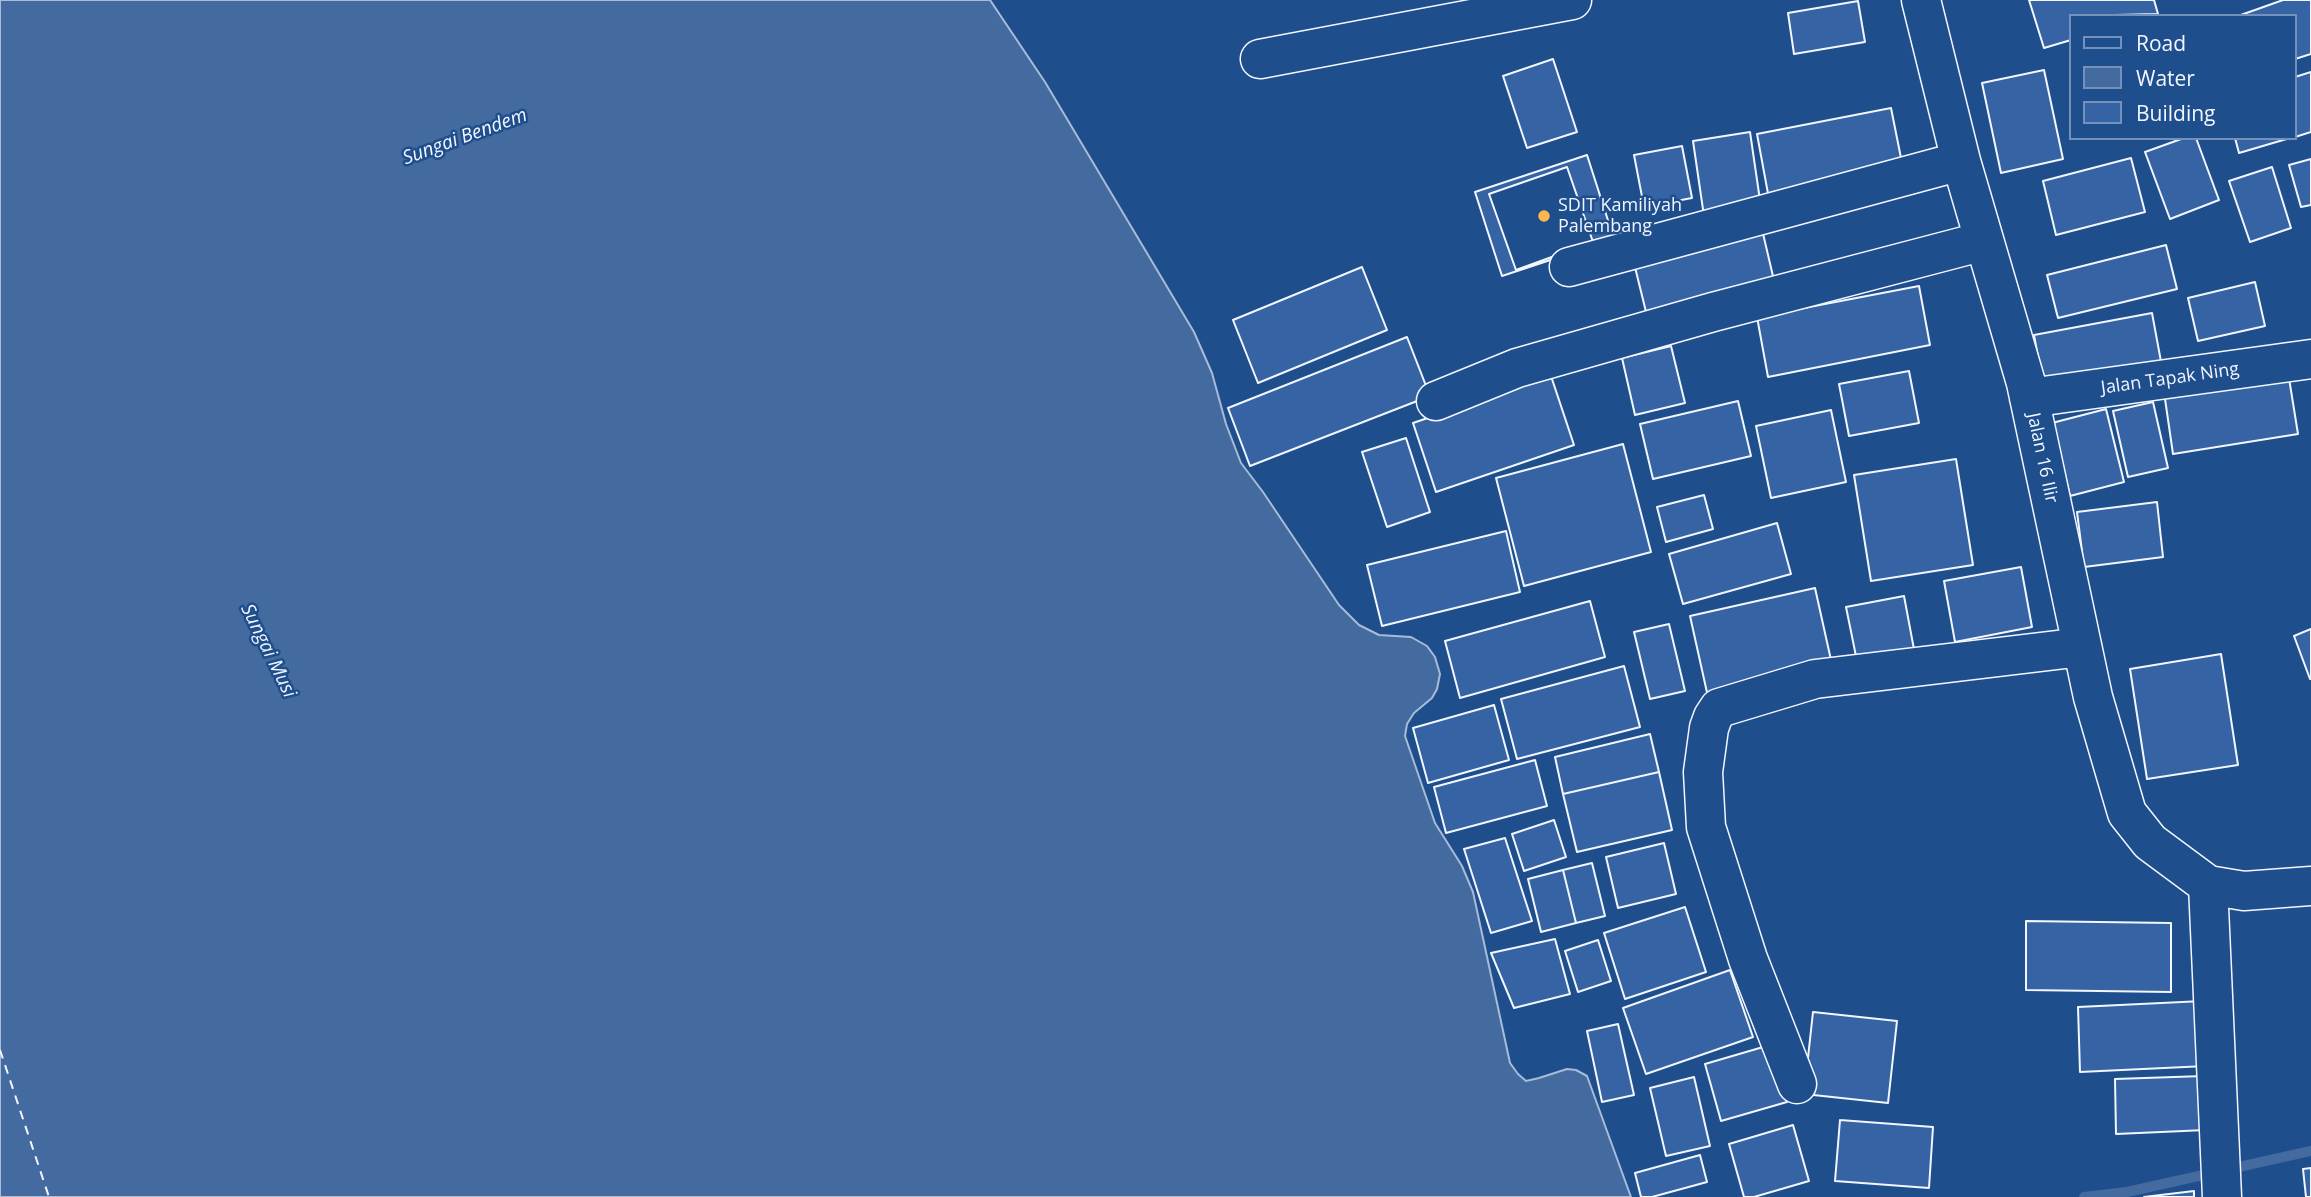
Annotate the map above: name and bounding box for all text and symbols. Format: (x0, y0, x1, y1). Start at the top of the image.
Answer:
legend (2070, 14, 2297, 140)
text: Road (2136, 29, 2186, 57)
text: Water (2136, 64, 2195, 92)
text: Building (2136, 99, 2215, 127)
water label: Sungai Bendem (400, 104, 530, 170)
place label: SDIT Kamiliyah Palembang (1558, 195, 1682, 238)
marker: SDIT Kamiliyah Palembang (1536, 208, 1552, 224)
street label: Jalan Tapak Ning (2100, 359, 2240, 399)
street label: Jalan 16 Ilir (2022, 411, 2062, 505)
water label: Sungai Musi (235, 600, 301, 702)

